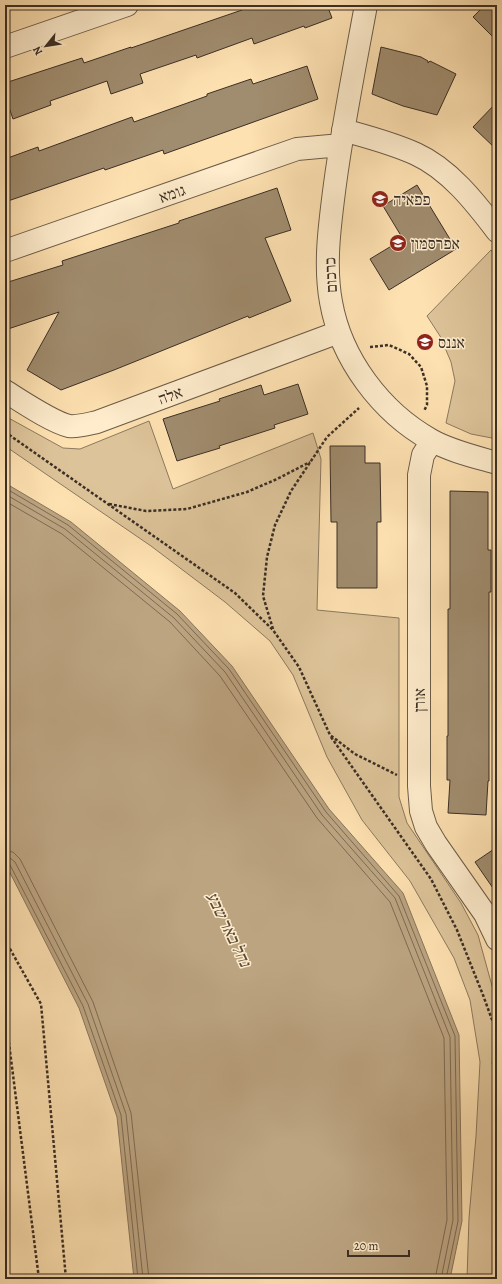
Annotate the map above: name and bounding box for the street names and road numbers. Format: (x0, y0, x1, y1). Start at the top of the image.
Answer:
street label: גומא (156, 179, 189, 209)
street label: כרכום (319, 256, 343, 293)
street label: אלה (155, 381, 186, 411)
street label: אורן (409, 688, 431, 712)

